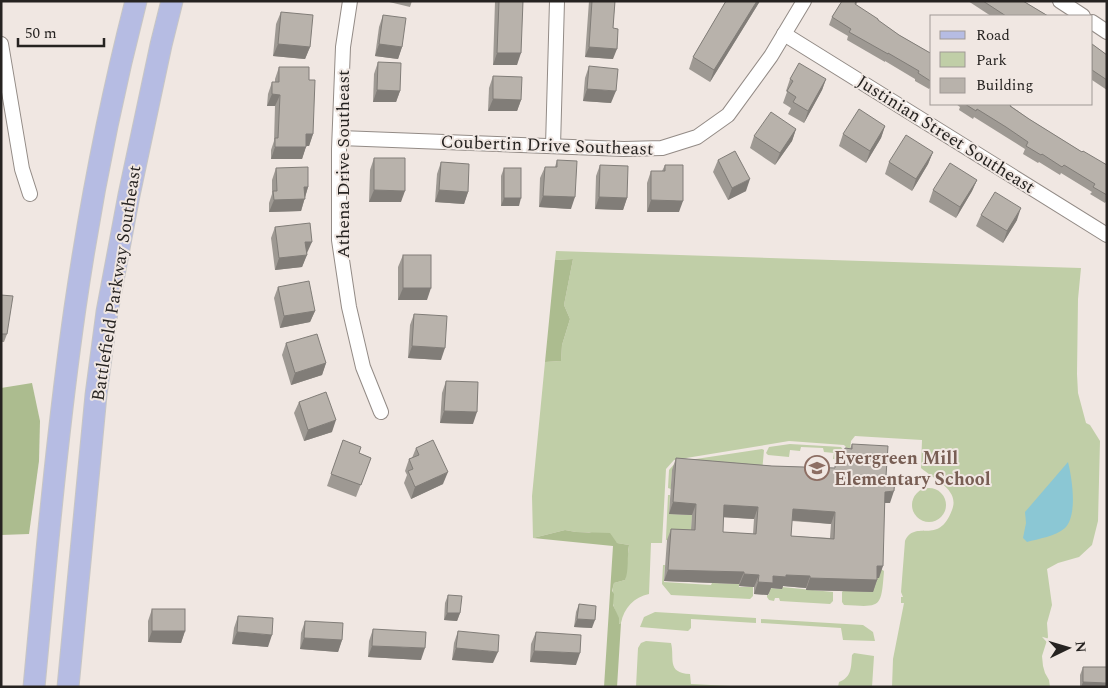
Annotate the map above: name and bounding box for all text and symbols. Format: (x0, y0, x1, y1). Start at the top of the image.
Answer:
scale bar (18, 15, 104, 47)
legend (930, 15, 1093, 105)
text: 50 m (25, 22, 57, 45)
text: Road (976, 24, 1010, 47)
text: Park (976, 49, 1007, 72)
street label: Justinian Street Southeast (851, 68, 1040, 201)
street label: Athena Drive Southeast (330, 70, 357, 258)
text: Building (976, 74, 1033, 97)
street label: Coubertin Drive Southeast (440, 128, 654, 163)
street label: Battlefield Parkway Southeast (85, 163, 148, 403)
place label: Evergreen Mill Elementary School (834, 445, 991, 493)
school or university icon: Evergreen Mill Elementary School (804, 455, 830, 481)
north arrow (1043, 623, 1093, 673)
text: N (1069, 640, 1091, 654)

